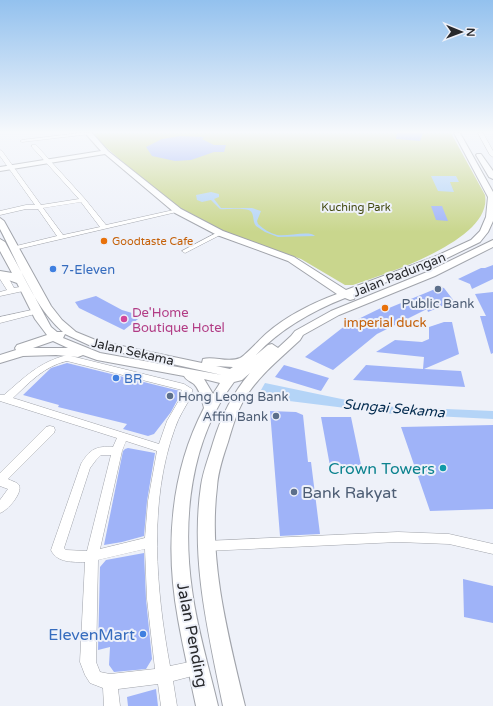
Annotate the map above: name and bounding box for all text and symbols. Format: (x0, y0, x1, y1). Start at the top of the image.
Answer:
north arrow (441, 12, 481, 52)
text: N (464, 28, 477, 37)
park label: Kuching Park (321, 201, 391, 214)
place label: Goodtaste Cafe (112, 235, 193, 248)
marker: Goodtaste Cafe (99, 236, 109, 246)
street label: Jalan Padungan (351, 249, 448, 301)
place label: 7-Eleven (61, 262, 115, 278)
marker: 7-Eleven (48, 264, 58, 274)
marker: Public Bank (433, 284, 443, 294)
place label: Public Bank (402, 296, 474, 312)
marker: imperial duck (380, 303, 390, 313)
place label: De'Home Boutique Hotel (132, 305, 225, 336)
marker: De'Home Boutique Hotel (119, 314, 129, 324)
place label: imperial duck (343, 315, 427, 331)
street label: Jalan Sekama (90, 335, 176, 369)
place label: BR (124, 371, 142, 387)
marker: BR (111, 373, 121, 383)
place label: Hong Leong Bank (178, 389, 289, 405)
marker: Hong Leong Bank (165, 391, 175, 401)
water label: Sungai Sekama (342, 396, 447, 422)
place label: Affin Bank (203, 409, 268, 425)
marker: Affin Bank (271, 411, 281, 421)
place label: Crown Towers (328, 459, 435, 479)
marker: Crown Towers (438, 463, 448, 473)
place label: Bank Rakyat (302, 483, 397, 503)
marker: Bank Rakyat (289, 487, 299, 497)
street label: Jalan Pending (172, 581, 212, 689)
place label: ElevenMart (48, 625, 135, 645)
marker: ElevenMart (138, 629, 148, 639)

